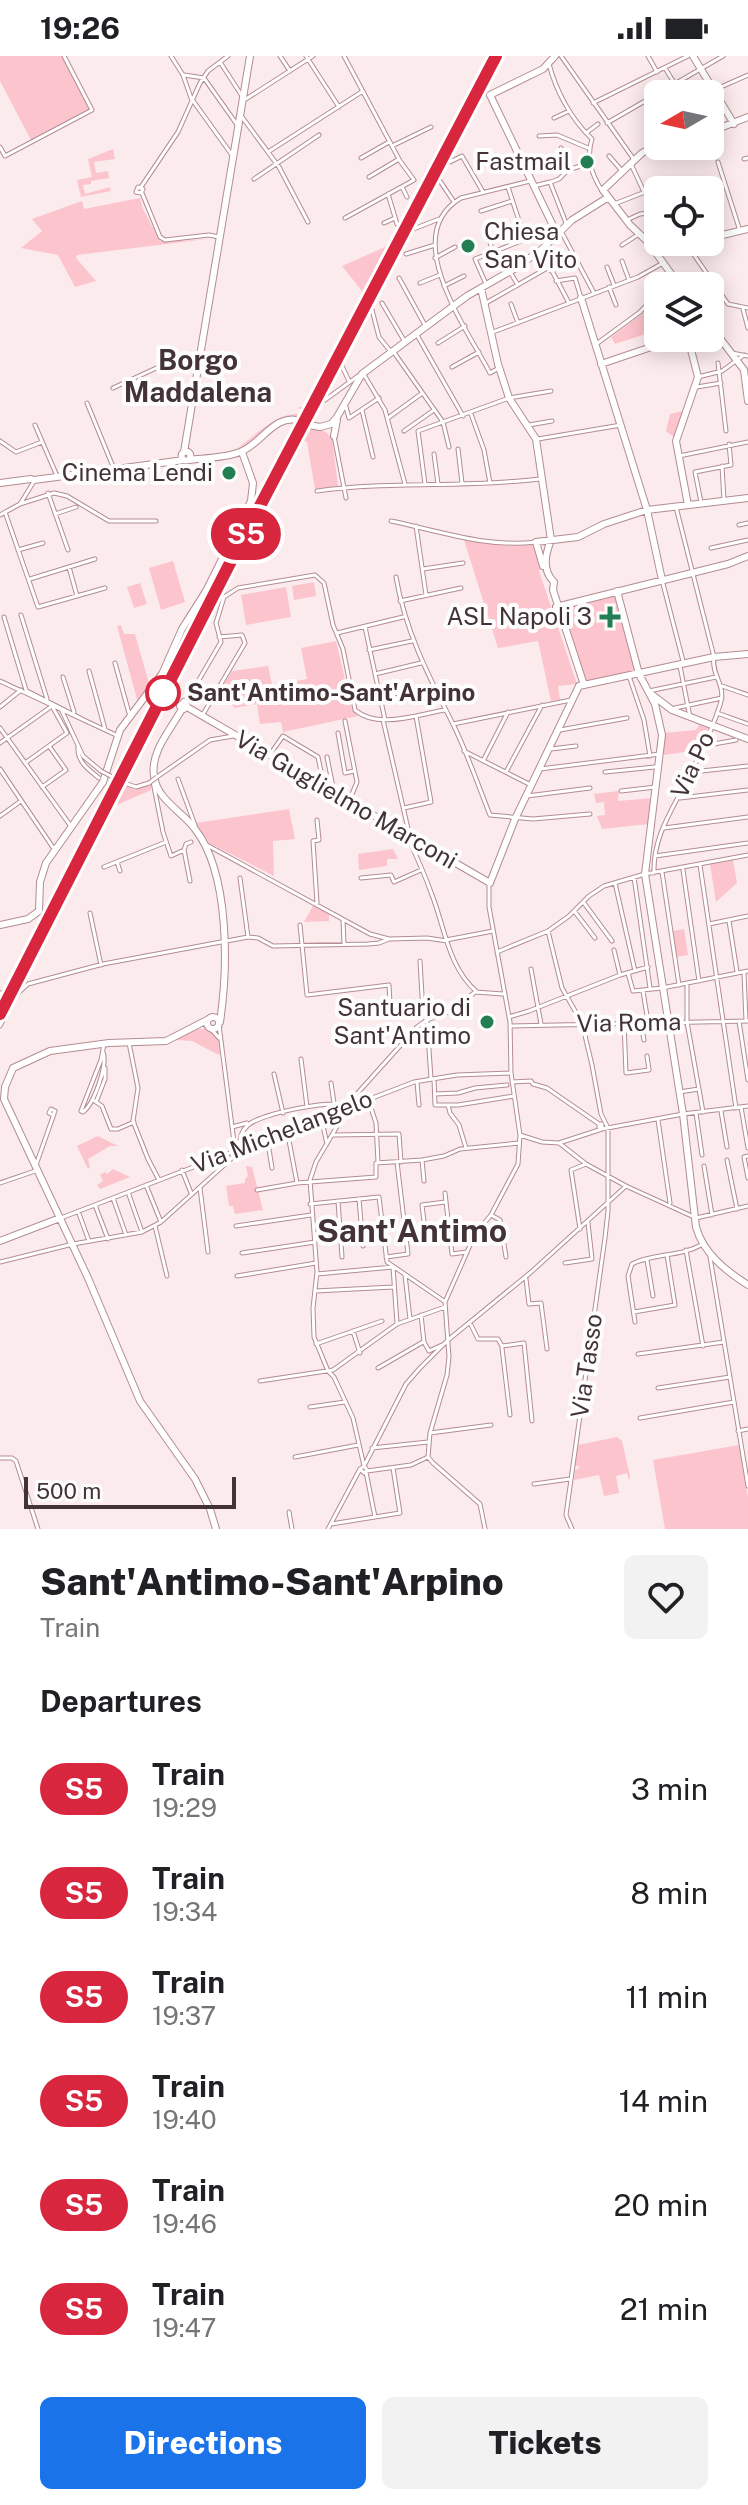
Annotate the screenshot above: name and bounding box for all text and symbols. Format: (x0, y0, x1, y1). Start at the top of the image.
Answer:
text: 19:26 (40, 10, 120, 46)
north arrow (644, 80, 724, 160)
map controls (644, 80, 724, 352)
place label: Fastmail (475, 147, 571, 175)
marker: Fastmail (578, 153, 596, 171)
button: locate (644, 176, 724, 256)
place label: Chiesa San Vito (484, 217, 577, 273)
marker: Chiesa San Vito (459, 237, 477, 255)
button: layers (644, 272, 724, 352)
district label: Borgo Maddalena (124, 343, 272, 408)
place label: Cinema Lendi (62, 458, 213, 486)
marker: Cinema Lendi (220, 464, 238, 482)
line badge: S5 (210, 508, 282, 560)
text: S5 (227, 517, 265, 550)
place label: ASL Napoli 3 (446, 602, 592, 630)
marker: ASL Napoli 3 (599, 606, 621, 628)
marker: Sant'Antimo-Sant'Arpino (146, 676, 180, 710)
place label: Sant'Antimo-Sant'Arpino (187, 678, 475, 706)
street label: Via Guglielmo Marconi (231, 724, 462, 874)
street label: Via Po (665, 727, 720, 802)
place label: Santuario di Sant'Antimo (333, 993, 471, 1049)
street label: Via Roma (576, 1007, 682, 1037)
marker: Santuario di Sant'Antimo (478, 1013, 496, 1031)
street label: Via Michelangelo (187, 1084, 376, 1178)
district label: Sant'Antimo (317, 1212, 507, 1249)
street label: Via Tasso (565, 1312, 607, 1420)
scale bar (24, 1473, 236, 1509)
text: 500 m (36, 1478, 101, 1504)
button: heart (624, 1555, 708, 1639)
text: Sant'Antimo-Sant'Arpino (40, 1559, 504, 1604)
text: Train (40, 1612, 100, 1643)
text: Departures (40, 1683, 202, 1719)
text: Train (152, 1756, 225, 1792)
text: 3 min (631, 1771, 708, 1807)
text: S5 (65, 1772, 103, 1805)
text: 19:29 (152, 1792, 217, 1823)
text: Train (152, 1860, 225, 1896)
text: 8 min (630, 1875, 708, 1911)
text: S5 (65, 1876, 103, 1909)
text: 19:34 (152, 1896, 217, 1927)
text: Train (152, 1964, 225, 2000)
text: 11 min (625, 1979, 708, 2015)
text: S5 (65, 1980, 103, 2013)
text: 19:37 (152, 2000, 216, 2031)
text: Train (152, 2068, 225, 2104)
text: 14 min (619, 2083, 708, 2119)
text: S5 (65, 2084, 103, 2117)
text: 19:40 (152, 2104, 217, 2135)
text: Train (152, 2172, 225, 2208)
text: 20 min (614, 2187, 708, 2223)
text: S5 (65, 2188, 103, 2221)
text: 19:46 (152, 2208, 217, 2239)
text: Train (152, 2276, 225, 2312)
text: 21 min (620, 2291, 708, 2327)
text: S5 (65, 2292, 103, 2325)
text: 19:47 (152, 2312, 216, 2343)
button: Directions (40, 2397, 366, 2489)
button: Tickets (382, 2397, 708, 2489)

